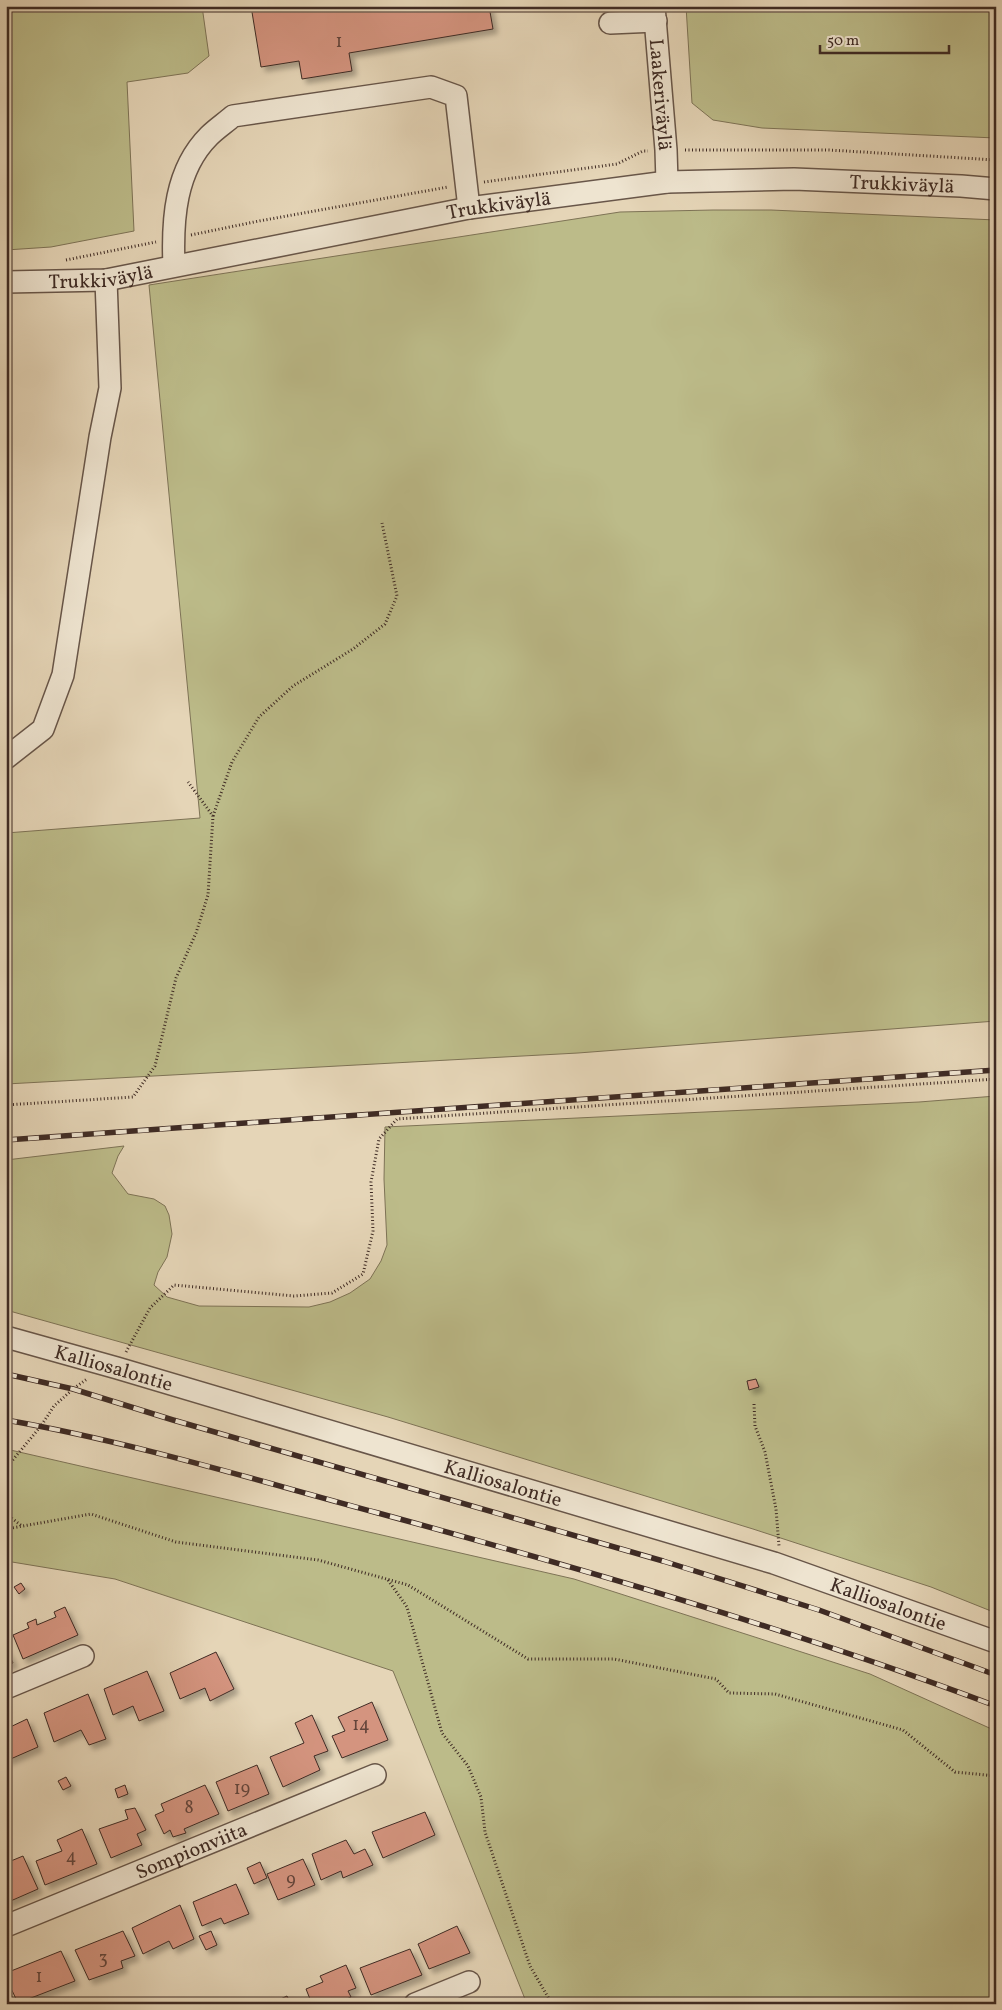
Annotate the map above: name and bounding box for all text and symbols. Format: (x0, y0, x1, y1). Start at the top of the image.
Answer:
scale bar (820, 22, 948, 54)
house number: 1 (336, 30, 342, 55)
text: 50 m (827, 31, 859, 52)
street label: Laakeriväylä (641, 38, 678, 152)
street label: Trukkiväylä (849, 169, 955, 202)
street label: Trukkiväylä (444, 185, 553, 228)
street label: Trukkiväylä (48, 259, 156, 297)
street label: Kalliosalontie (51, 1339, 176, 1400)
street label: Kalliosalontie (440, 1454, 565, 1515)
street label: Kalliosalontie (826, 1572, 950, 1639)
house number: 14 (352, 1713, 370, 1738)
house number: 19 (234, 1777, 250, 1802)
house number: 8 (184, 1796, 194, 1821)
street label: Sompionviita (132, 1817, 252, 1887)
house number: 4 (66, 1845, 76, 1870)
house number: 9 (286, 1868, 296, 1893)
house number: 3 (98, 1947, 108, 1972)
house number: 1 (36, 1965, 42, 1990)

